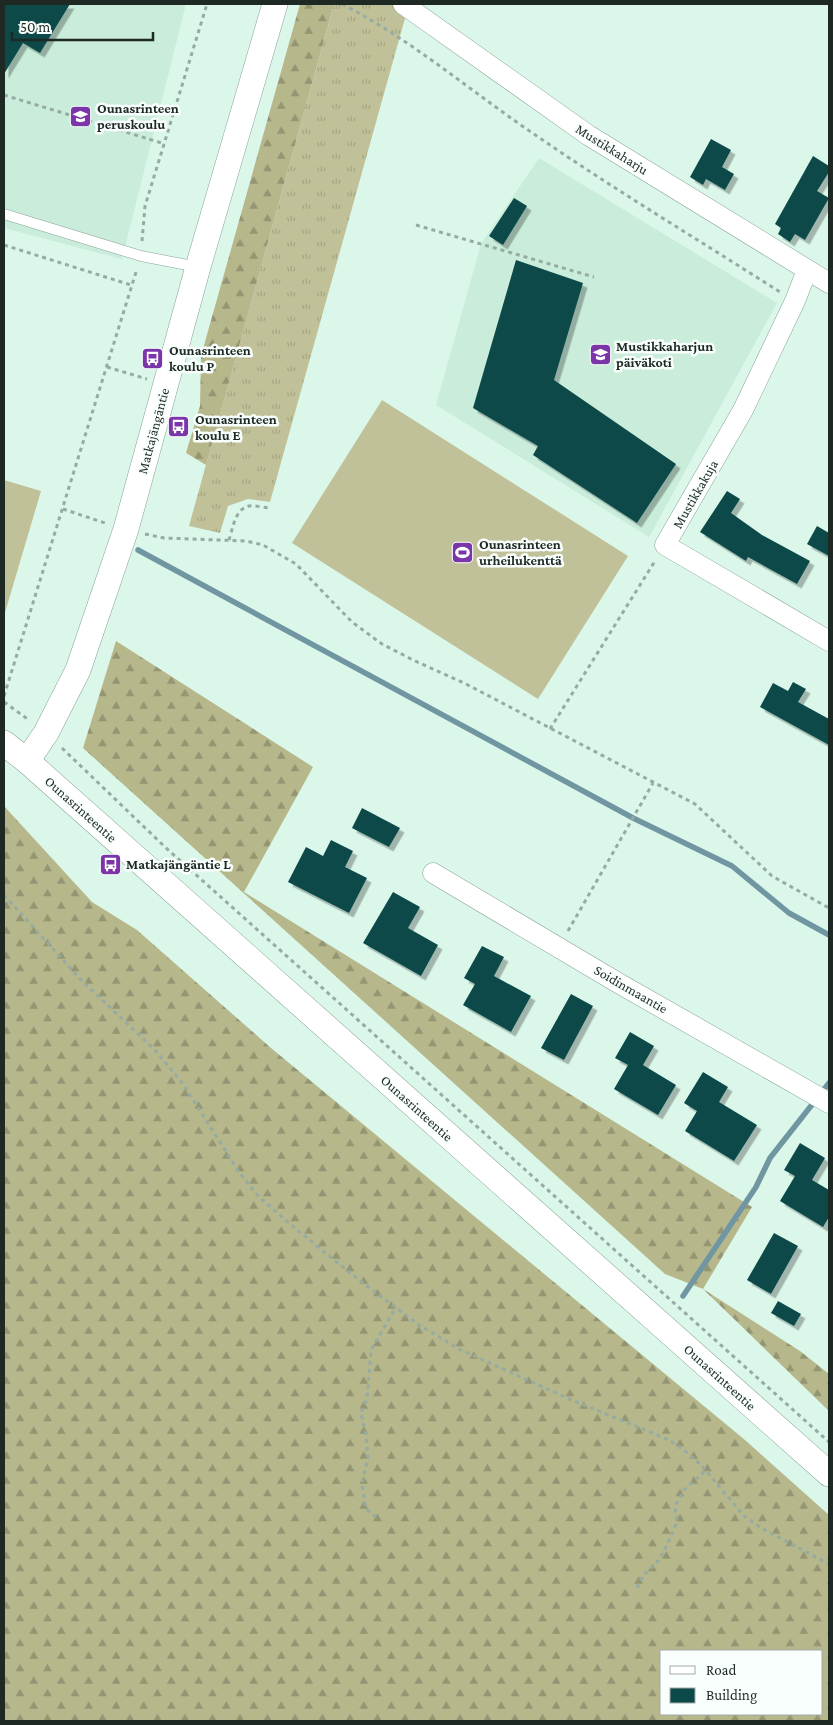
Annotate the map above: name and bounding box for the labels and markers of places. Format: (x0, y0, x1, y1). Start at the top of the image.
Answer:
place label: Ounasrinteen peruskoulu (97, 100, 179, 132)
school or university icon: Ounasrinteen peruskoulu (69, 104, 93, 128)
place label: Mustikkaharjun päiväkoti (616, 338, 713, 370)
place label: Ounasrinteen koulu P (169, 342, 251, 374)
school or university icon: Mustikkaharjun päiväkoti (588, 342, 612, 366)
bus stop icon: Ounasrinteen koulu P (141, 346, 165, 370)
place label: Ounasrinteen koulu E (195, 411, 277, 443)
bus stop icon: Ounasrinteen koulu E (167, 415, 191, 439)
place label: Ounasrinteen urheilukenttä (479, 536, 562, 568)
sports icon: Ounasrinteen urheilukenttä (451, 540, 475, 564)
bus stop icon: Matkajängäntie L (98, 852, 122, 876)
place label: Matkajängäntie L (126, 856, 231, 873)

